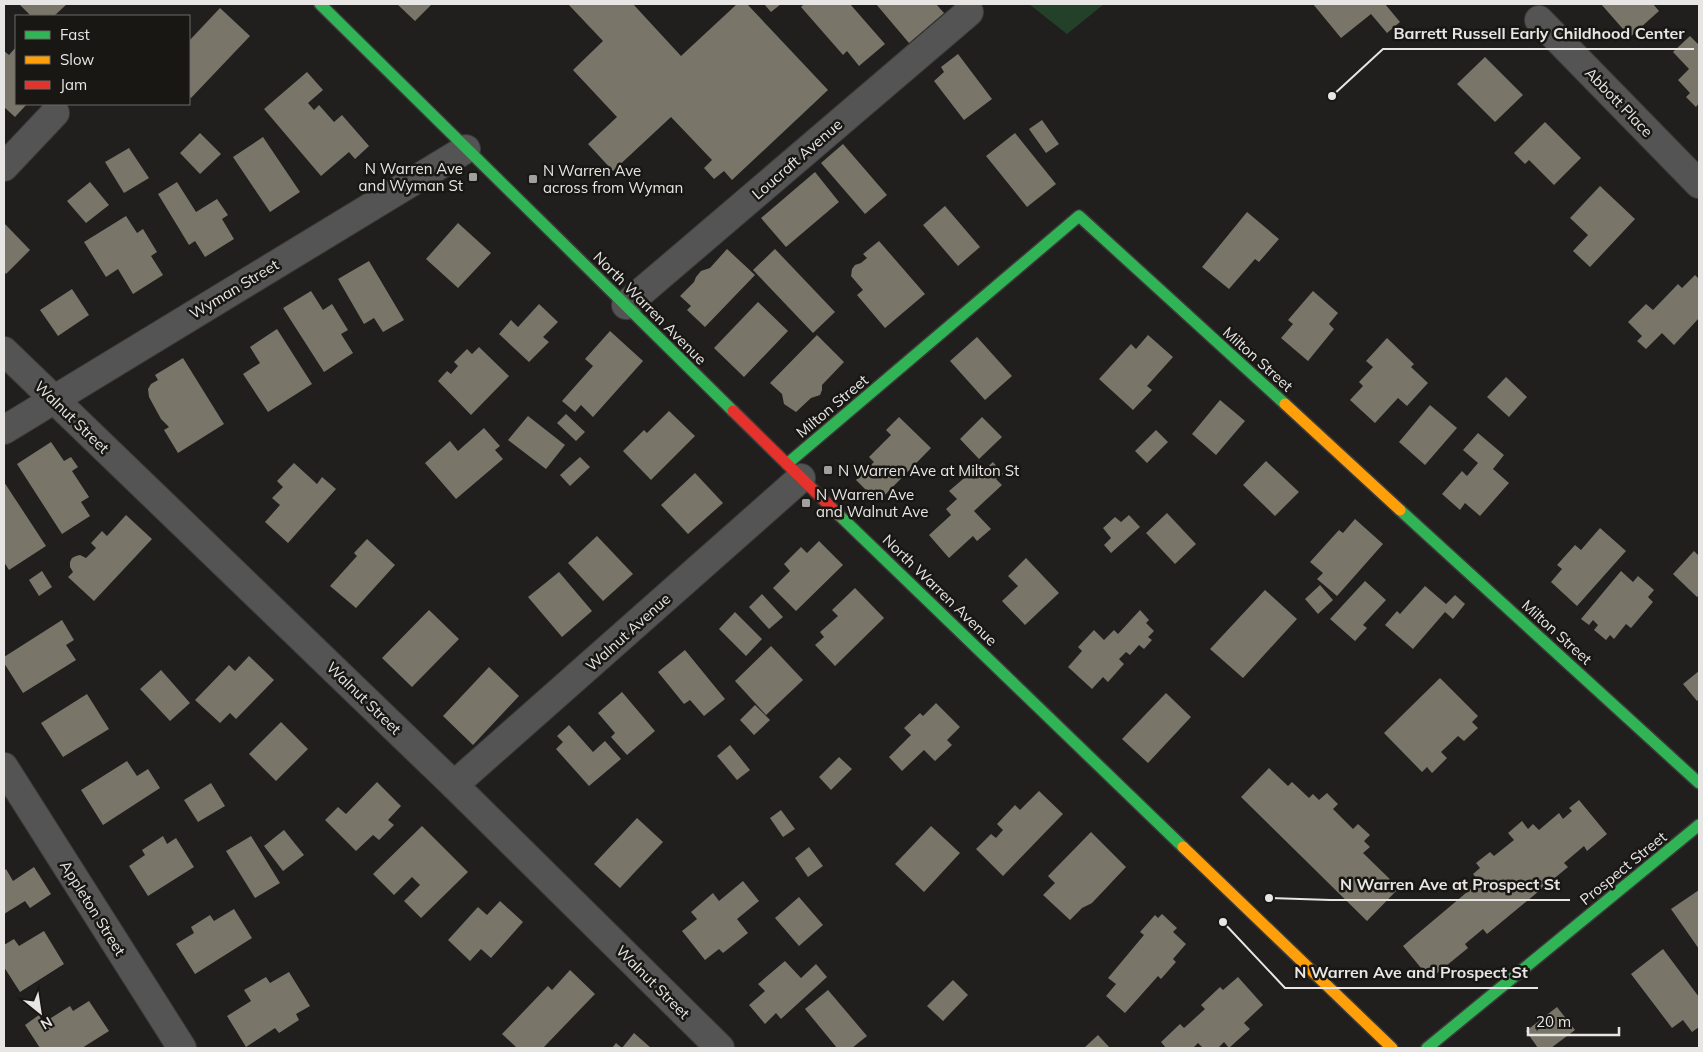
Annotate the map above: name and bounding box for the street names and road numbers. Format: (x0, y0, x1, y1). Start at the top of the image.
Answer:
street label: Abbott Place (1581, 63, 1657, 141)
street label: Loucraft Avenue (748, 115, 846, 203)
street label: North Warren Avenue (589, 247, 711, 369)
street label: Wyman Street (186, 255, 282, 323)
street label: Milton Street (1219, 323, 1297, 395)
street label: Milton Street (792, 370, 872, 442)
street label: Walnut Street (31, 377, 113, 457)
street label: North Warren Avenue (879, 530, 1001, 650)
street label: Walnut Avenue (582, 589, 674, 675)
street label: Milton Street (1518, 596, 1596, 668)
street label: Walnut Street (323, 658, 405, 738)
street label: Prospect Street (1576, 827, 1670, 909)
street label: Appleton Street (56, 857, 130, 959)
street label: Walnut Street (612, 941, 694, 1023)

